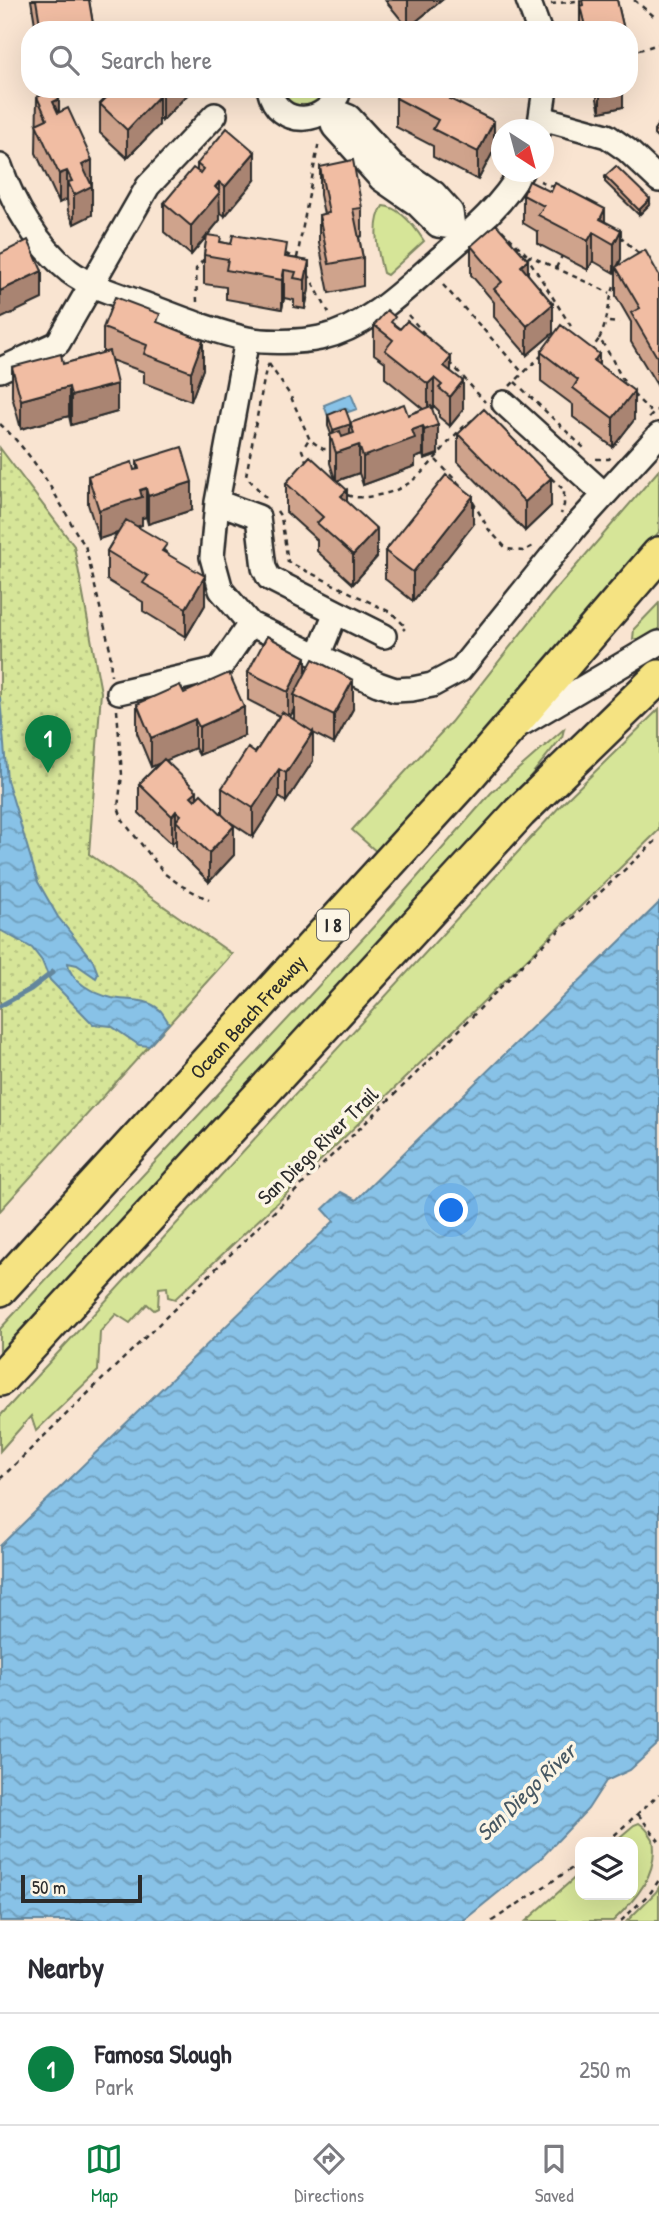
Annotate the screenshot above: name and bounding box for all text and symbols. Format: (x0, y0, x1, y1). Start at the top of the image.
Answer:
search box (21, 21, 638, 98)
icon: search (45, 41, 83, 79)
text: Search here (101, 42, 212, 77)
north arrow (491, 119, 554, 182)
pin: 1 (25, 715, 71, 773)
road number: I 8 (317, 909, 349, 940)
street label: Ocean Beach Freeway (183, 948, 312, 1085)
street label: San Diego River Trail (251, 1080, 385, 1211)
your location (434, 1193, 468, 1227)
water label: San Diego River (469, 1734, 585, 1848)
map controls (575, 1837, 638, 1900)
button: layers (575, 1837, 638, 1900)
scale bar (21, 1872, 142, 1904)
text: 50 m (32, 1874, 66, 1900)
text: Nearby (28, 1947, 104, 1987)
text: Famosa Slough (95, 2036, 232, 2071)
text: 1 (47, 2054, 55, 2085)
text: 250 m (579, 2054, 631, 2085)
text: Park (95, 2071, 133, 2102)
tab: Map (85, 2140, 123, 2208)
tab: Directions (294, 2140, 364, 2208)
tab: Saved (535, 2140, 574, 2208)

